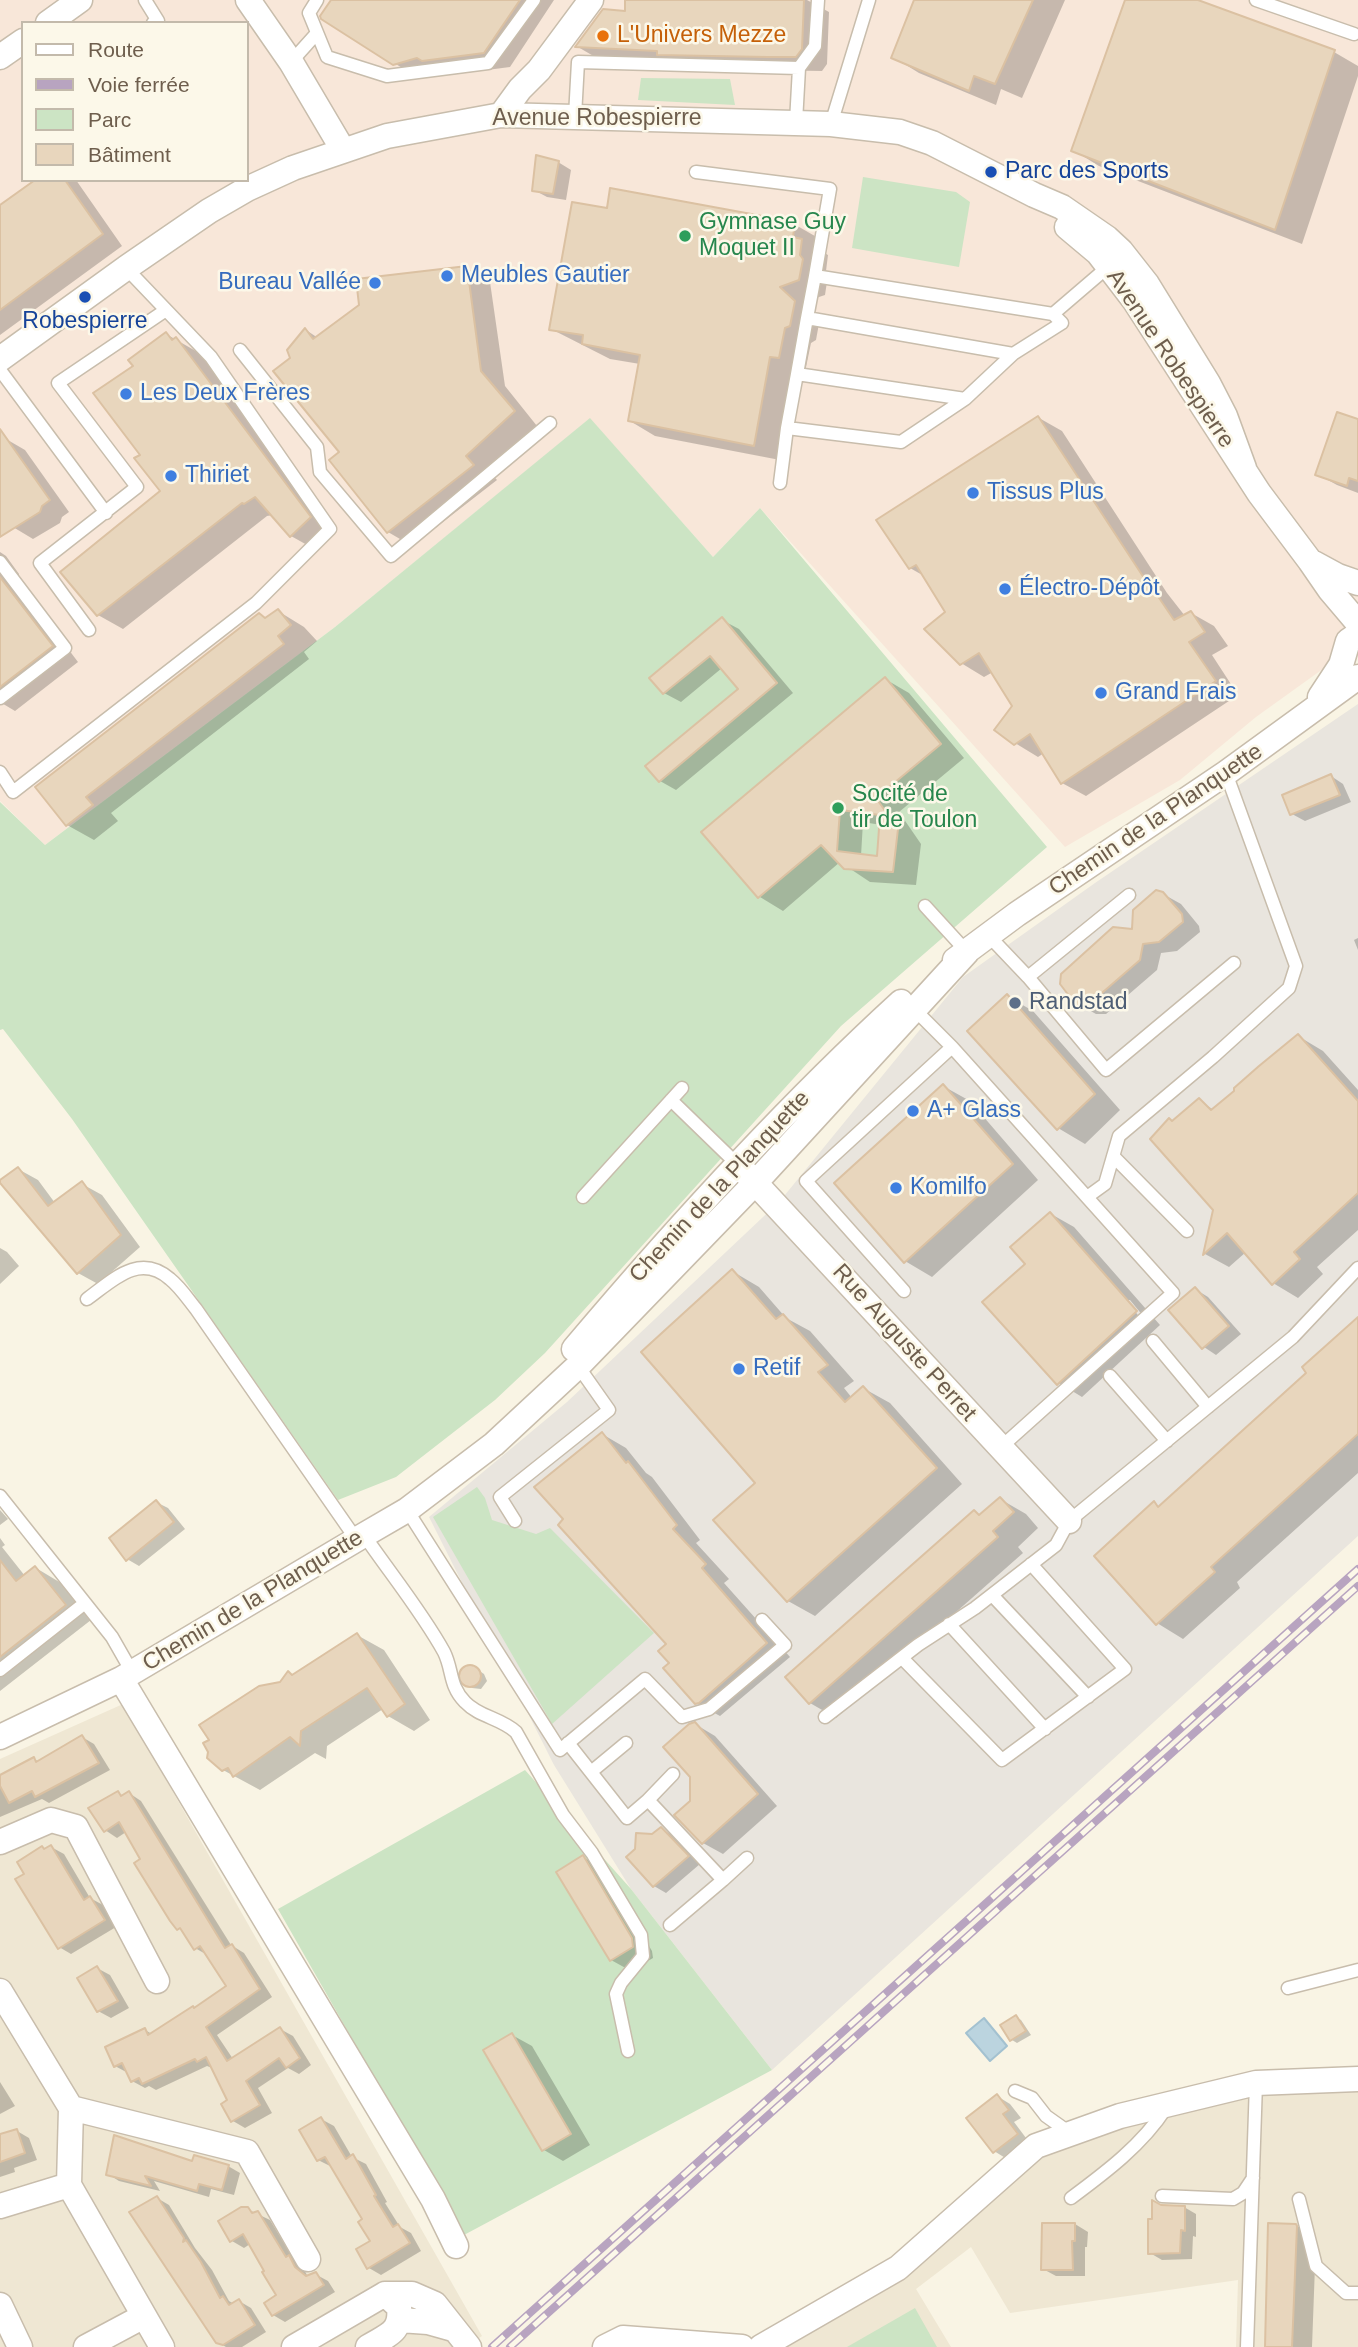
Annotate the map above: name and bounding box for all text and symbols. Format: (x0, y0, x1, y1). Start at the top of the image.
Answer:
legend (21, 21, 248, 182)
place label: L'Univers Mezze (617, 22, 786, 50)
marker: L'Univers Mezze (595, 28, 611, 44)
text: Route (88, 38, 144, 61)
text: Voie ferrée (88, 73, 190, 96)
street label: Avenue Robespierre (492, 105, 702, 133)
text: Parc (88, 108, 131, 131)
text: Bâtiment (88, 143, 171, 166)
place label: Parc des Sports (1005, 158, 1169, 186)
marker: Parc des Sports (983, 164, 999, 180)
place label: Gymnase Guy Moquet II (699, 209, 846, 263)
marker: Gymnase Guy Moquet II (677, 228, 693, 244)
place label: Meubles Gautier (461, 262, 630, 290)
street label: Avenue Robespierre (1100, 265, 1240, 453)
marker: Meubles Gautier (439, 268, 455, 284)
place label: Bureau Vallée (218, 269, 361, 297)
marker: Bureau Vallée (367, 275, 383, 291)
marker: Robespierre (77, 289, 93, 305)
place label: Robespierre (22, 308, 148, 336)
place label: Les Deux Frères (140, 380, 310, 408)
marker: Les Deux Frères (118, 386, 134, 402)
place label: Thiriet (185, 462, 249, 490)
marker: Thiriet (163, 468, 179, 484)
place label: Tissus Plus (987, 479, 1104, 507)
marker: Tissus Plus (965, 485, 981, 501)
place label: Électro-Dépôt (1019, 575, 1160, 603)
marker: Électro-Dépôt (997, 581, 1013, 597)
place label: Grand Frais (1115, 679, 1236, 707)
marker: Grand Frais (1093, 685, 1109, 701)
street label: Chemin de la Planquette (1044, 738, 1268, 902)
place label: Socité de tir de Toulon (852, 781, 977, 835)
marker: Socité de tir de Toulon (830, 800, 846, 816)
place label: Randstad (1029, 989, 1127, 1017)
marker: Randstad (1007, 995, 1023, 1011)
street label: Chemin de la Planquette (624, 1085, 816, 1289)
place label: A+ Glass (927, 1097, 1021, 1125)
marker: A+ Glass (905, 1103, 921, 1119)
place label: Komilfo (910, 1174, 987, 1202)
marker: Komilfo (888, 1180, 904, 1196)
street label: Rue Auguste Perret (826, 1259, 982, 1427)
place label: Retif (753, 1355, 800, 1383)
marker: Retif (731, 1361, 747, 1377)
street label: Chemin de la Planquette (138, 1524, 368, 1678)

